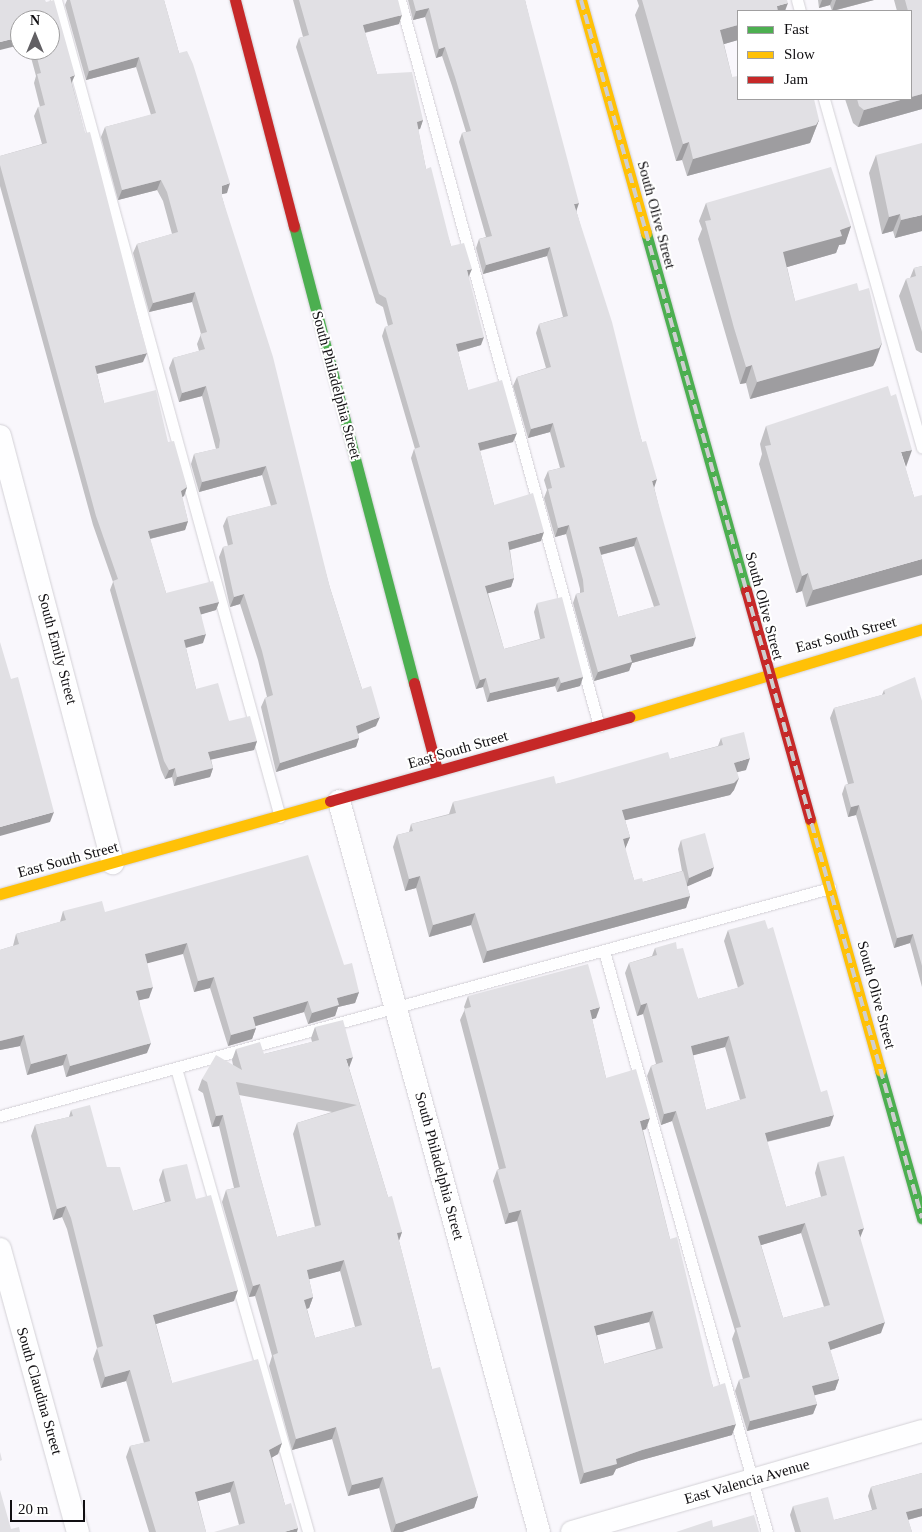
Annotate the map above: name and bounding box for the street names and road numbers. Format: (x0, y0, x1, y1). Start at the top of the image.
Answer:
street label: South Olive Street (633, 159, 679, 271)
street label: South Philadelphia Street (308, 309, 364, 461)
street label: South Olive Street (741, 550, 787, 662)
street label: South Emily Street (34, 592, 80, 706)
street label: East South Street (794, 613, 898, 657)
street label: East South Street (406, 727, 510, 773)
street label: East South Street (16, 838, 120, 882)
street label: South Olive Street (853, 939, 899, 1051)
street label: South Philadelphia Street (411, 1090, 467, 1242)
street label: South Claudina Street (12, 1325, 66, 1457)
street label: East Valencia Avenue (682, 1455, 812, 1509)

